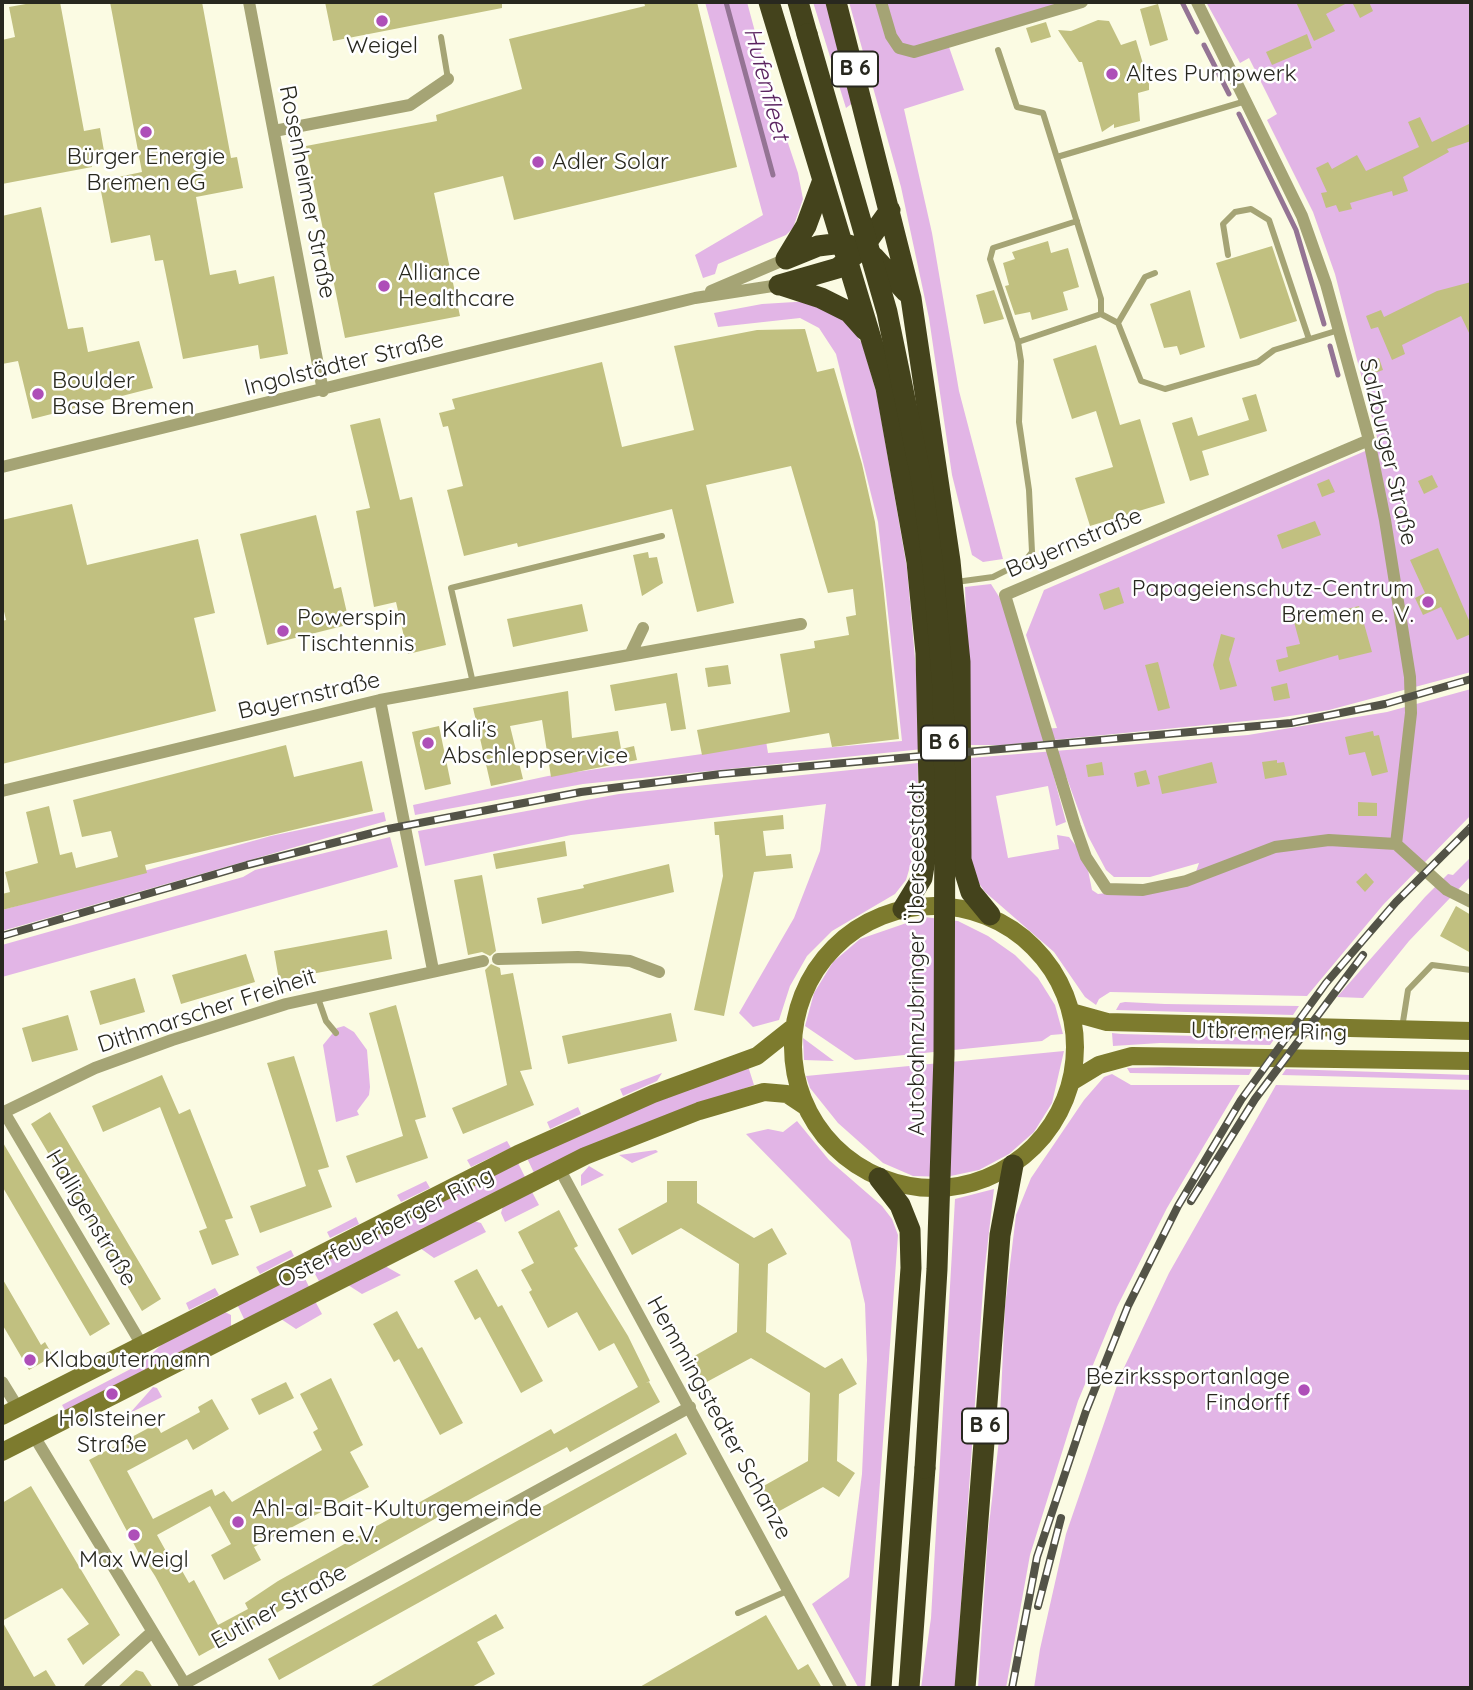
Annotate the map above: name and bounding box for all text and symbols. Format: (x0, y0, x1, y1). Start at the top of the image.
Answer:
marker: Weigel (374, 13, 390, 29)
water label: Hufenfleet (737, 24, 795, 144)
place label: Weigel (346, 32, 418, 60)
road number: B 6 (832, 52, 878, 86)
place label: Altes Pumpwerk (1126, 60, 1297, 88)
marker: Altes Pumpwerk (1104, 66, 1120, 82)
street label: Rosenheimer Straße (273, 83, 341, 301)
marker: Bürger Energie Bremen eG (138, 124, 154, 140)
place label: Bürger Energie Bremen eG (67, 143, 225, 197)
place label: Adler Solar (552, 148, 669, 176)
marker: Adler Solar (530, 154, 546, 170)
place label: Alliance Healthcare (398, 259, 515, 313)
marker: Alliance Healthcare (376, 278, 392, 294)
street label: Ingolstädter Straße (241, 326, 447, 402)
street label: Salzburger Straße (1353, 356, 1423, 548)
place label: Boulder Base Bremen (52, 367, 195, 421)
marker: Boulder Base Bremen (30, 386, 46, 402)
street label: Bayernstraße (1002, 502, 1146, 584)
place label: Papageienschutz-Centrum Bremen e. V. (1132, 575, 1414, 629)
marker: Papageienschutz-Centrum Bremen e. V. (1420, 594, 1436, 610)
place label: Powerspin Tischtennis (297, 604, 415, 658)
marker: Powerspin Tischtennis (275, 623, 291, 639)
street label: Bayernstraße (235, 666, 383, 726)
place label: Kali's Abschleppservice (442, 716, 628, 770)
road number: B 6 (921, 726, 967, 760)
marker: Kali's Abschleppservice (420, 735, 436, 751)
street label: Autobahnzubringer Überseestadt (903, 782, 931, 1136)
street label: Dithmarscher Freiheit (94, 963, 320, 1059)
street label: Utbremer Ring (1190, 1017, 1348, 1047)
street label: Halligenstraße (39, 1145, 143, 1291)
street label: Osterfeuerberger Ring (273, 1162, 499, 1294)
street label: Hemmingstedter Schanze (641, 1291, 797, 1545)
place label: Klabautermann (44, 1346, 211, 1374)
marker: Klabautermann (22, 1352, 38, 1368)
place label: Bezirkssportanlage Findorff (1086, 1363, 1290, 1417)
marker: Bezirkssportanlage Findorff (1296, 1382, 1312, 1398)
marker: Holsteiner Straße (104, 1386, 120, 1402)
place label: Holsteiner Straße (58, 1405, 166, 1459)
road number: B 6 (962, 1408, 1008, 1444)
place label: Ahl-al-Bait-Kulturgemeinde Bremen e.V. (252, 1495, 542, 1549)
marker: Ahl-al-Bait-Kulturgemeinde Bremen e.V. (230, 1514, 246, 1530)
marker: Max Weigl (126, 1527, 142, 1543)
place label: Max Weigl (79, 1546, 189, 1574)
street label: Eutiner Straße (207, 1559, 351, 1655)

